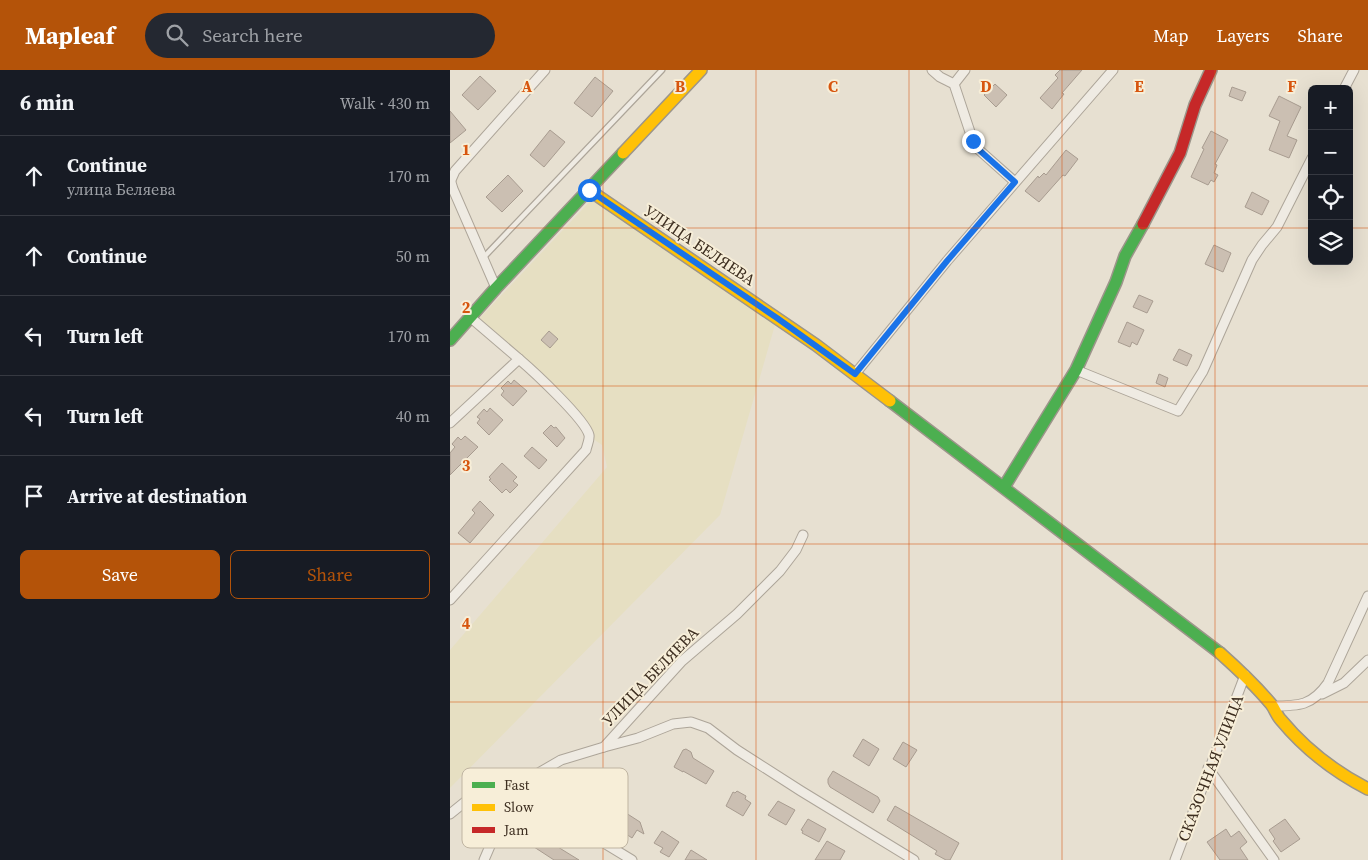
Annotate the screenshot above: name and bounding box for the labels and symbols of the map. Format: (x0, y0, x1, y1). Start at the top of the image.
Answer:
text: A (522, 75, 533, 97)
text: B (675, 75, 686, 97)
text: C (828, 75, 838, 97)
text: D (980, 75, 992, 97)
text: E (1134, 75, 1144, 97)
text: F (1287, 75, 1297, 97)
route end (962, 130, 985, 153)
text: 1 (462, 138, 470, 160)
route start (578, 179, 601, 202)
street label: УЛИЦА БЕЛЯЕВА (640, 199, 760, 291)
text: 2 (462, 296, 471, 318)
text: 3 (462, 454, 471, 476)
text: 4 (462, 612, 471, 634)
street label: УЛИЦА БЕЛЯЕВА (597, 621, 703, 730)
street label: СКАЗОЧНАЯ УЛИЦА (1172, 691, 1248, 845)
legend (462, 768, 628, 848)
text: Fast (504, 775, 530, 795)
text: Slow (504, 797, 534, 817)
text: Jam (503, 820, 529, 840)

